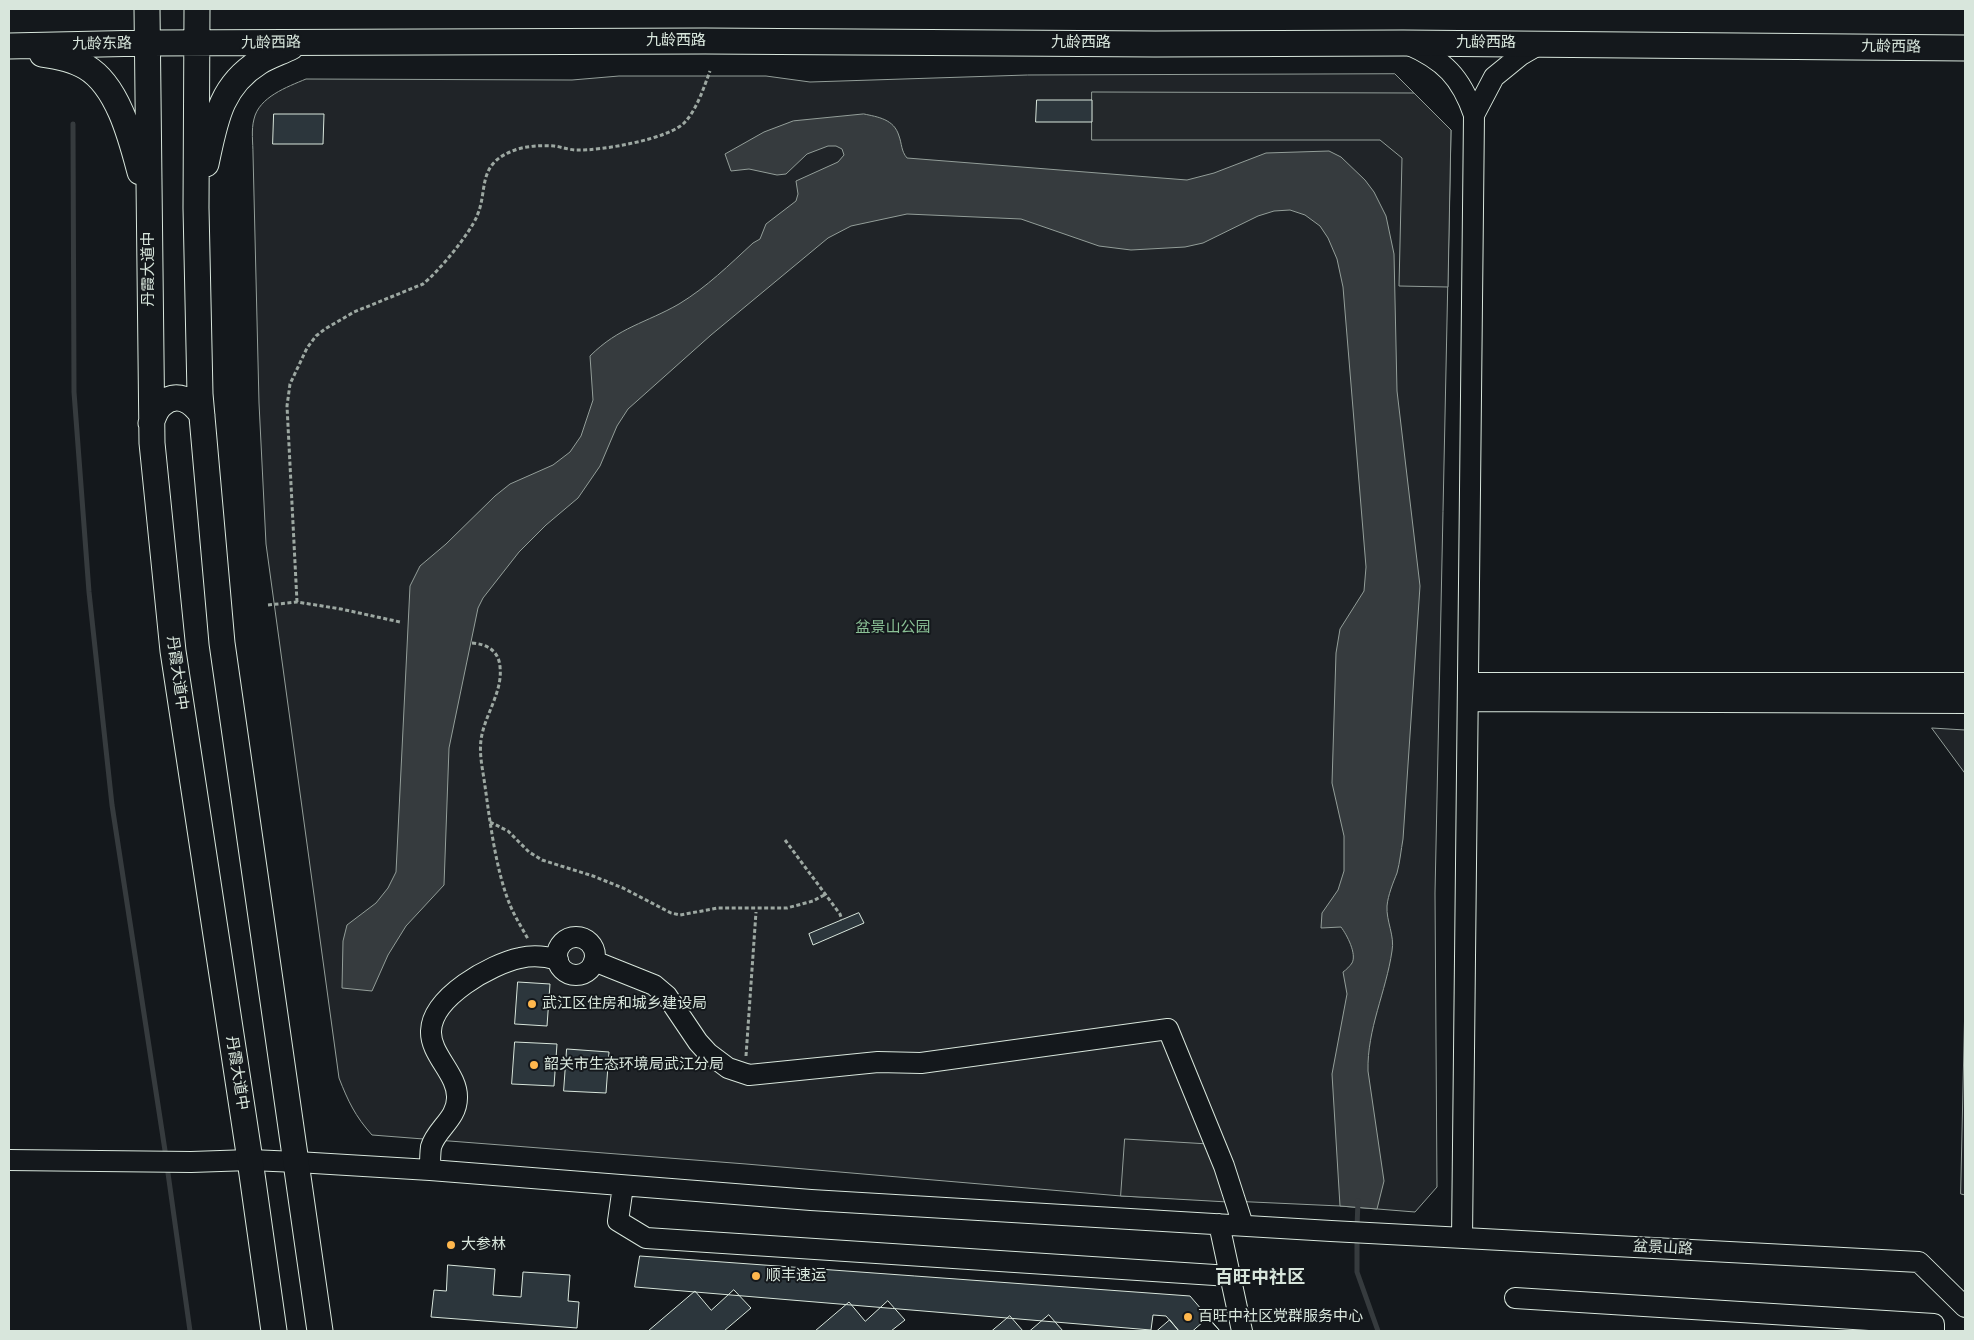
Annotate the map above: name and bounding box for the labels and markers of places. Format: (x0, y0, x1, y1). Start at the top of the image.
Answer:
place label: 武江区住房和城乡建设局 (542, 995, 707, 1013)
marker: 武江区住房和城乡建设局 (526, 998, 538, 1010)
place label: 韶关市生态环境局武江分局 (544, 1056, 724, 1074)
marker: 韶关市生态环境局武江分局 (528, 1059, 540, 1071)
place label: 大参林 (461, 1236, 506, 1254)
marker: 大参林 (445, 1239, 457, 1251)
place label: 顺丰速运 (766, 1267, 826, 1285)
marker: 顺丰速运 (750, 1270, 762, 1282)
place label: 百旺中社区党群服务中心 (1198, 1308, 1363, 1326)
marker: 百旺中社区党群服务中心 (1182, 1311, 1194, 1323)

